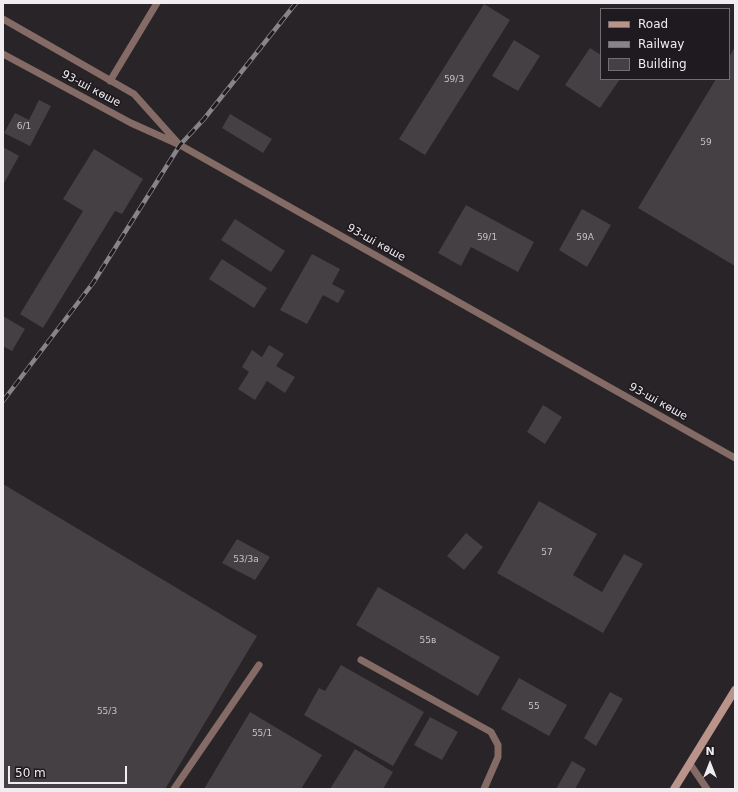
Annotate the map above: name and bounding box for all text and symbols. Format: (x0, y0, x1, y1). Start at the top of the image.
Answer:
legend (600, 8, 730, 80)
text: Road (638, 17, 668, 31)
text: Railway (638, 37, 684, 51)
text: Building (638, 57, 687, 71)
street label: 93-ші көше (59, 68, 123, 110)
house number: 59/3 (444, 75, 464, 85)
house number: 6/1 (17, 122, 31, 132)
house number: 59 (700, 138, 712, 148)
street label: 93-ші көше (344, 222, 408, 264)
house number: 59/1 (477, 233, 497, 243)
house number: 59А (576, 233, 594, 243)
street label: 93-ші көше (626, 381, 690, 423)
house number: 57 (541, 548, 553, 558)
house number: 53/3а (233, 555, 259, 565)
house number: 55в (420, 636, 436, 646)
house number: 55 (528, 702, 540, 712)
house number: 55/3 (97, 707, 117, 717)
house number: 55/1 (252, 729, 272, 739)
north arrow (690, 744, 730, 784)
text: N (705, 745, 715, 758)
scale bar (10, 758, 129, 784)
text: 50 m (15, 766, 46, 780)

